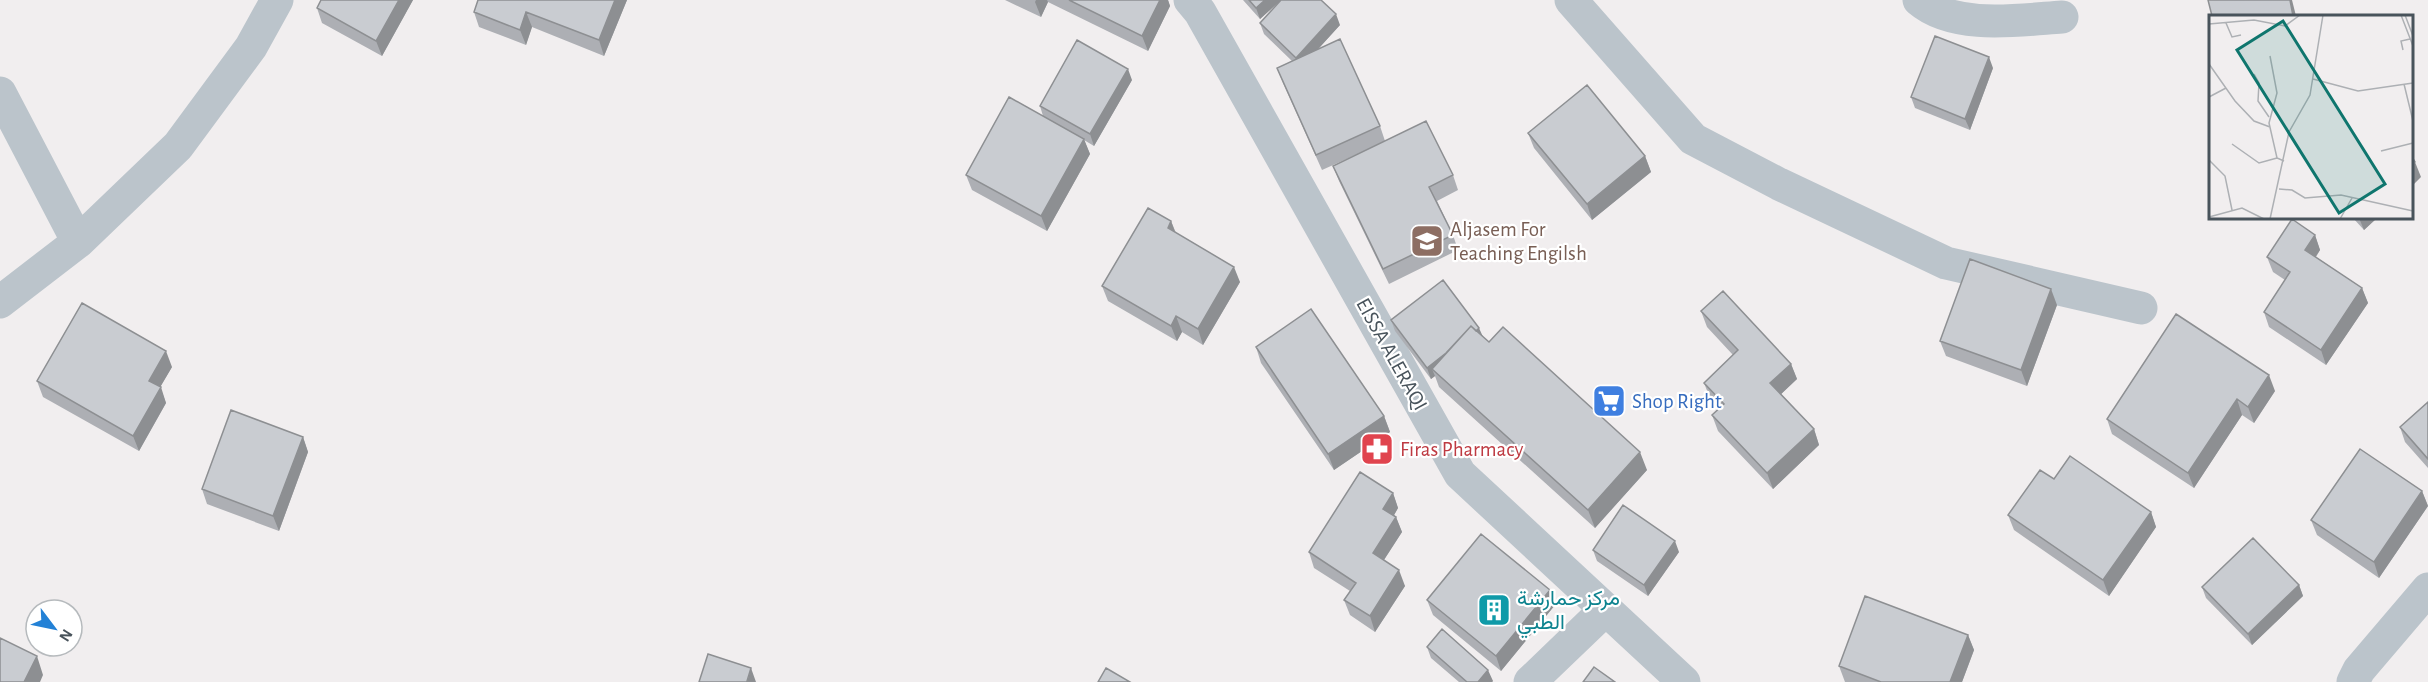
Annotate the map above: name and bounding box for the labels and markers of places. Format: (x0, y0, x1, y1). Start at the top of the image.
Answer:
place label: Aljasem For Teaching Engilsh (1450, 219, 1587, 264)
school or university icon: Aljasem For Teaching Engilsh (1409, 223, 1445, 259)
supermarket icon: Shop Right (1591, 383, 1627, 419)
place label: Shop Right (1632, 391, 1722, 412)
pharmacy icon: Firas Pharmacy (1359, 431, 1395, 467)
place label: Firas Pharmacy (1400, 439, 1523, 460)
place label: مركز حمارشة الطبي (1517, 588, 1620, 639)
building icon: مركز حمارشة الطبي (1476, 592, 1512, 628)

